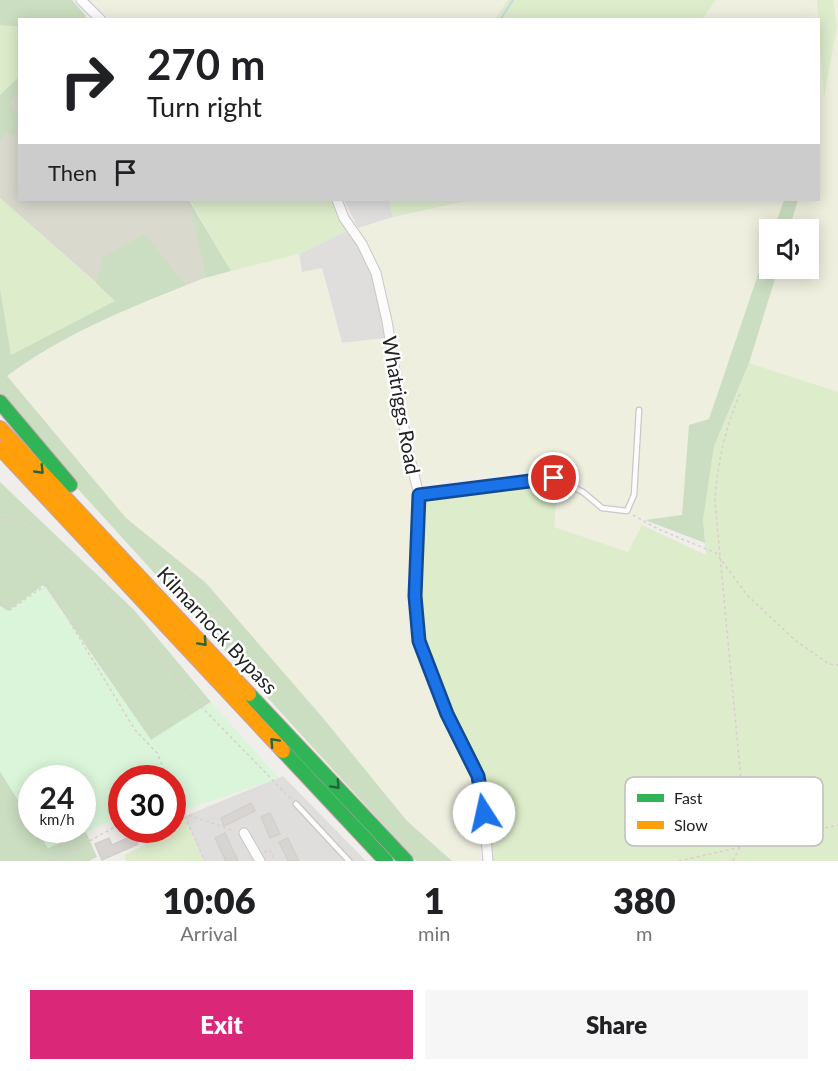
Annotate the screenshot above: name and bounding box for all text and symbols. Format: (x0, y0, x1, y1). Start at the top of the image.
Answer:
text: 270 m (147, 39, 265, 89)
icon: right (48, 42, 126, 120)
text: Turn right (147, 90, 262, 123)
icon: arrive (109, 156, 142, 189)
text: Then (48, 159, 97, 186)
map controls (759, 219, 819, 279)
button: sound (759, 219, 819, 279)
street label: Whatriggs Road (378, 334, 426, 476)
pin (528, 452, 579, 503)
icon: arrive (537, 461, 570, 494)
one-way arrow (33, 464, 44, 474)
street label: Kilmarnock Bypass (153, 561, 283, 699)
one-way arrow (196, 636, 207, 646)
one-way arrow (270, 738, 281, 748)
speed limit sign: 30 (108, 765, 186, 843)
legend (625, 777, 823, 846)
text: 24 (40, 779, 74, 815)
one-way arrow (329, 779, 340, 789)
position arrow (452, 781, 516, 845)
text: Fast (674, 788, 703, 807)
text: km/h (39, 810, 75, 828)
text: Slow (674, 815, 708, 834)
text: 10:06 (162, 878, 256, 922)
text: 1 (424, 878, 445, 922)
text: 380 (613, 878, 676, 922)
text: Arrival (180, 921, 238, 945)
text: min (418, 921, 450, 945)
text: m (636, 921, 652, 945)
button: Exit (30, 990, 413, 1059)
button: Share (425, 990, 808, 1059)

